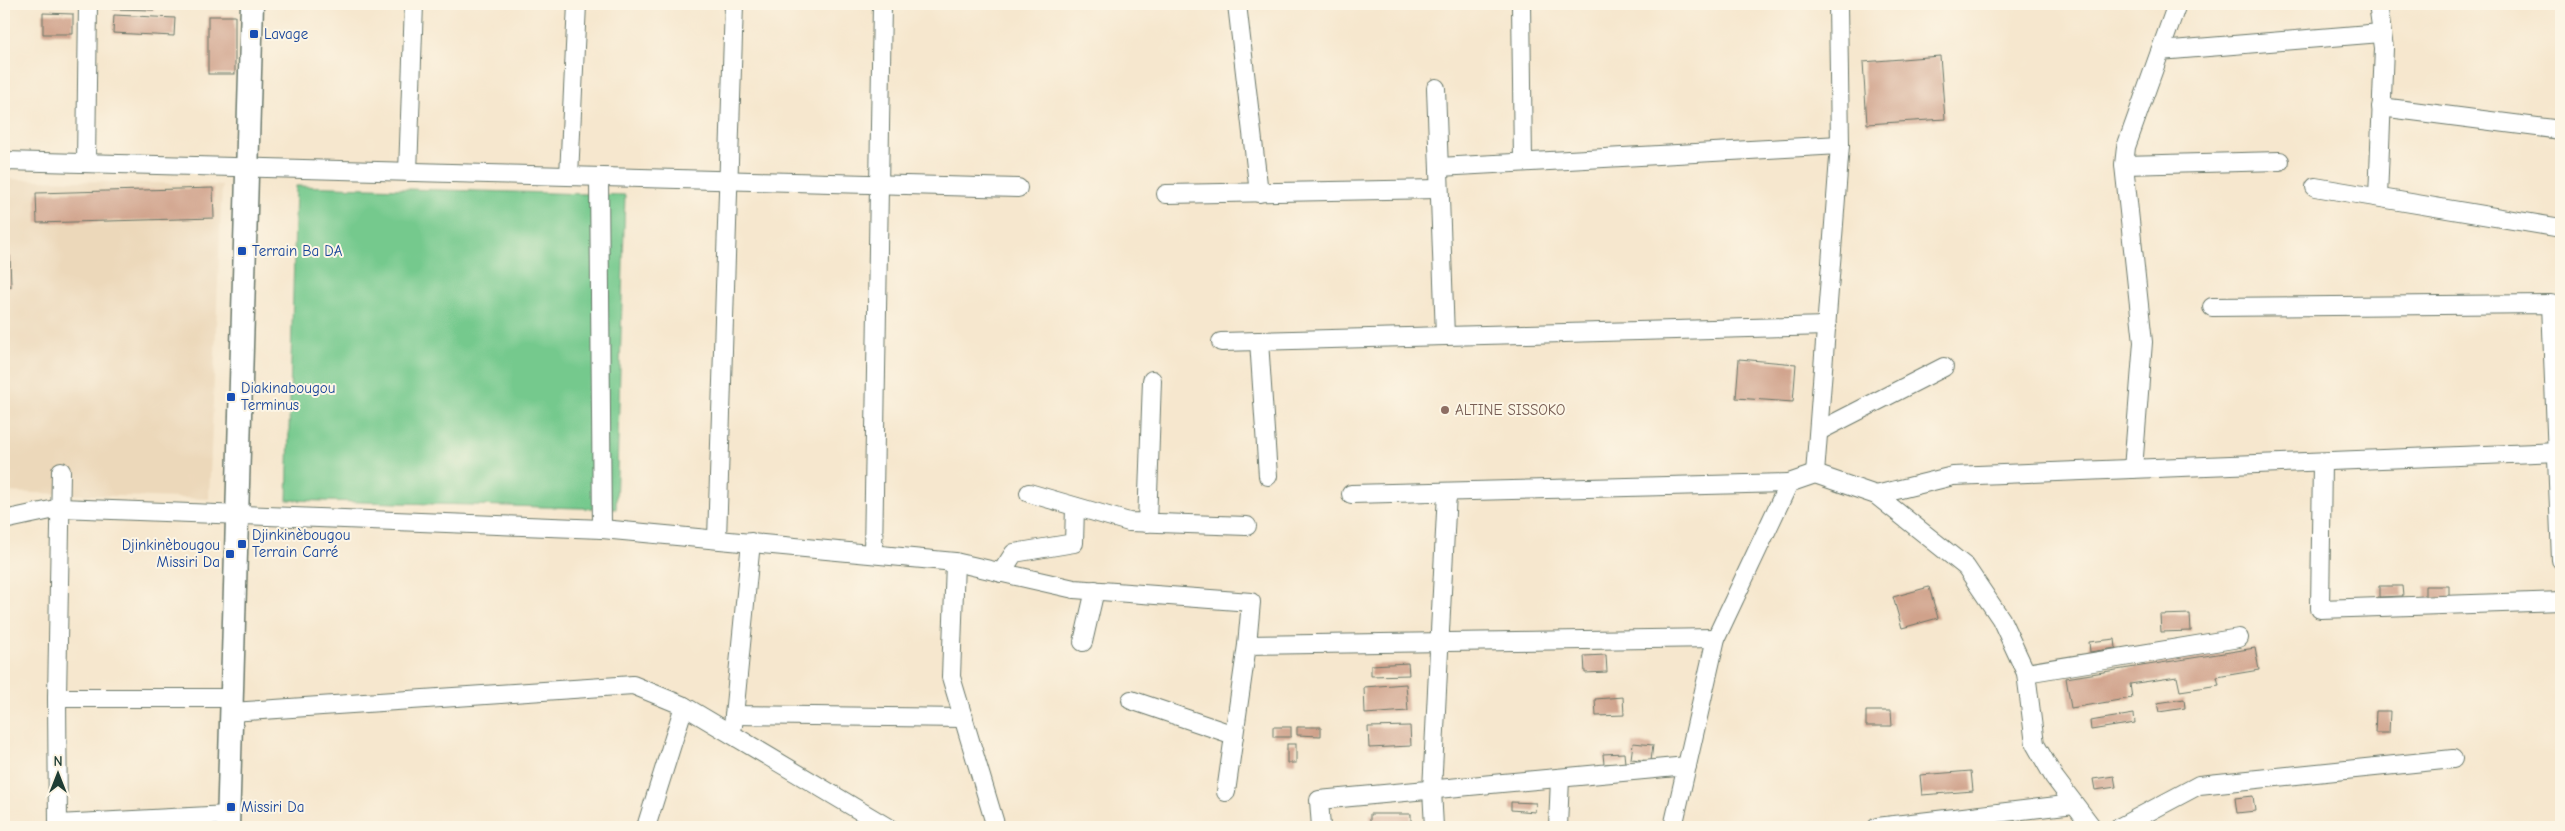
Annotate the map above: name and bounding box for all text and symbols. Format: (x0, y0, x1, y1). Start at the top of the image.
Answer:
place label: Lavage (264, 25, 309, 43)
marker: Lavage (248, 28, 260, 40)
place label: Terrain Ba DA (252, 242, 343, 260)
marker: Terrain Ba DA (236, 245, 248, 257)
place label: Diakinabougou Terminus (241, 379, 335, 414)
marker: Diakinabougou Terminus (225, 391, 237, 403)
place label: ALTINE SISSOKO (1455, 401, 1565, 419)
marker: ALTINE SISSOKO (1439, 404, 1451, 416)
place label: Djinkinèbougou Terrain Carré (252, 526, 350, 561)
place label: Djinkinèbougou Missiri Da (122, 536, 220, 571)
marker: Djinkinèbougou Terrain Carré (236, 538, 248, 550)
marker: Djinkinèbougou Missiri Da (224, 548, 236, 560)
north arrow (32, 748, 82, 798)
text: N (53, 753, 63, 770)
place label: Missiri Da (241, 798, 304, 816)
marker: Missiri Da (225, 801, 237, 813)

